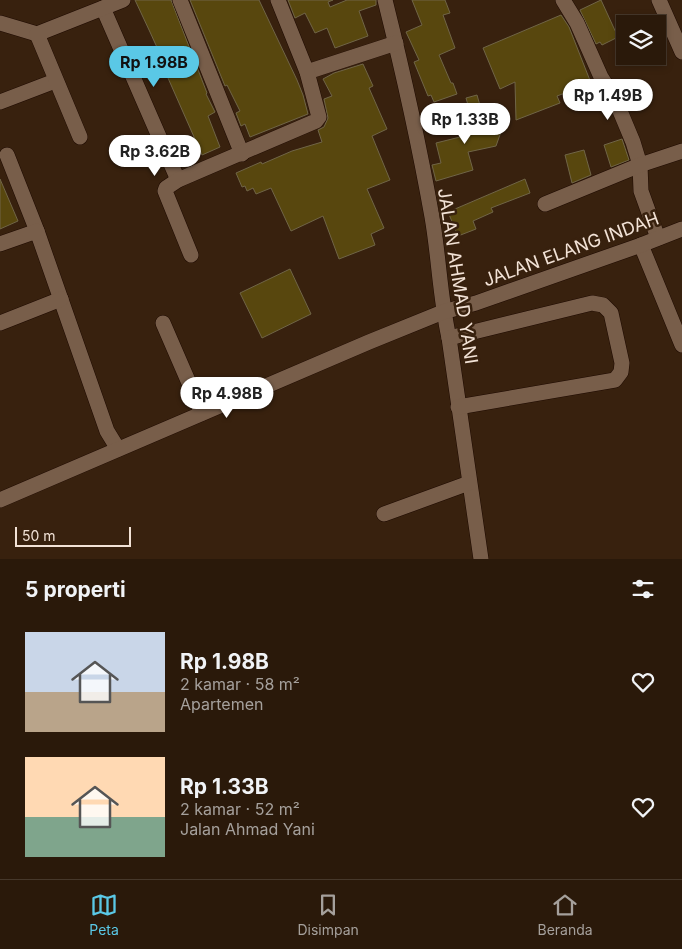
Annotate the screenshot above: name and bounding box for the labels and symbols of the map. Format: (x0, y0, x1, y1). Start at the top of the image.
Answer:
pin: Rp 1.98B (102, 46, 206, 88)
pin: Rp 1.49B (556, 78, 660, 121)
pin: Rp 1.33B (413, 102, 517, 145)
pin: Rp 3.62B (103, 134, 207, 177)
street label: JALAN AHMAD YANI (434, 187, 482, 365)
street label: JALAN ELANG INDAH (480, 207, 662, 291)
pin: Rp 4.98B (175, 376, 279, 419)
scale bar (15, 524, 131, 547)

